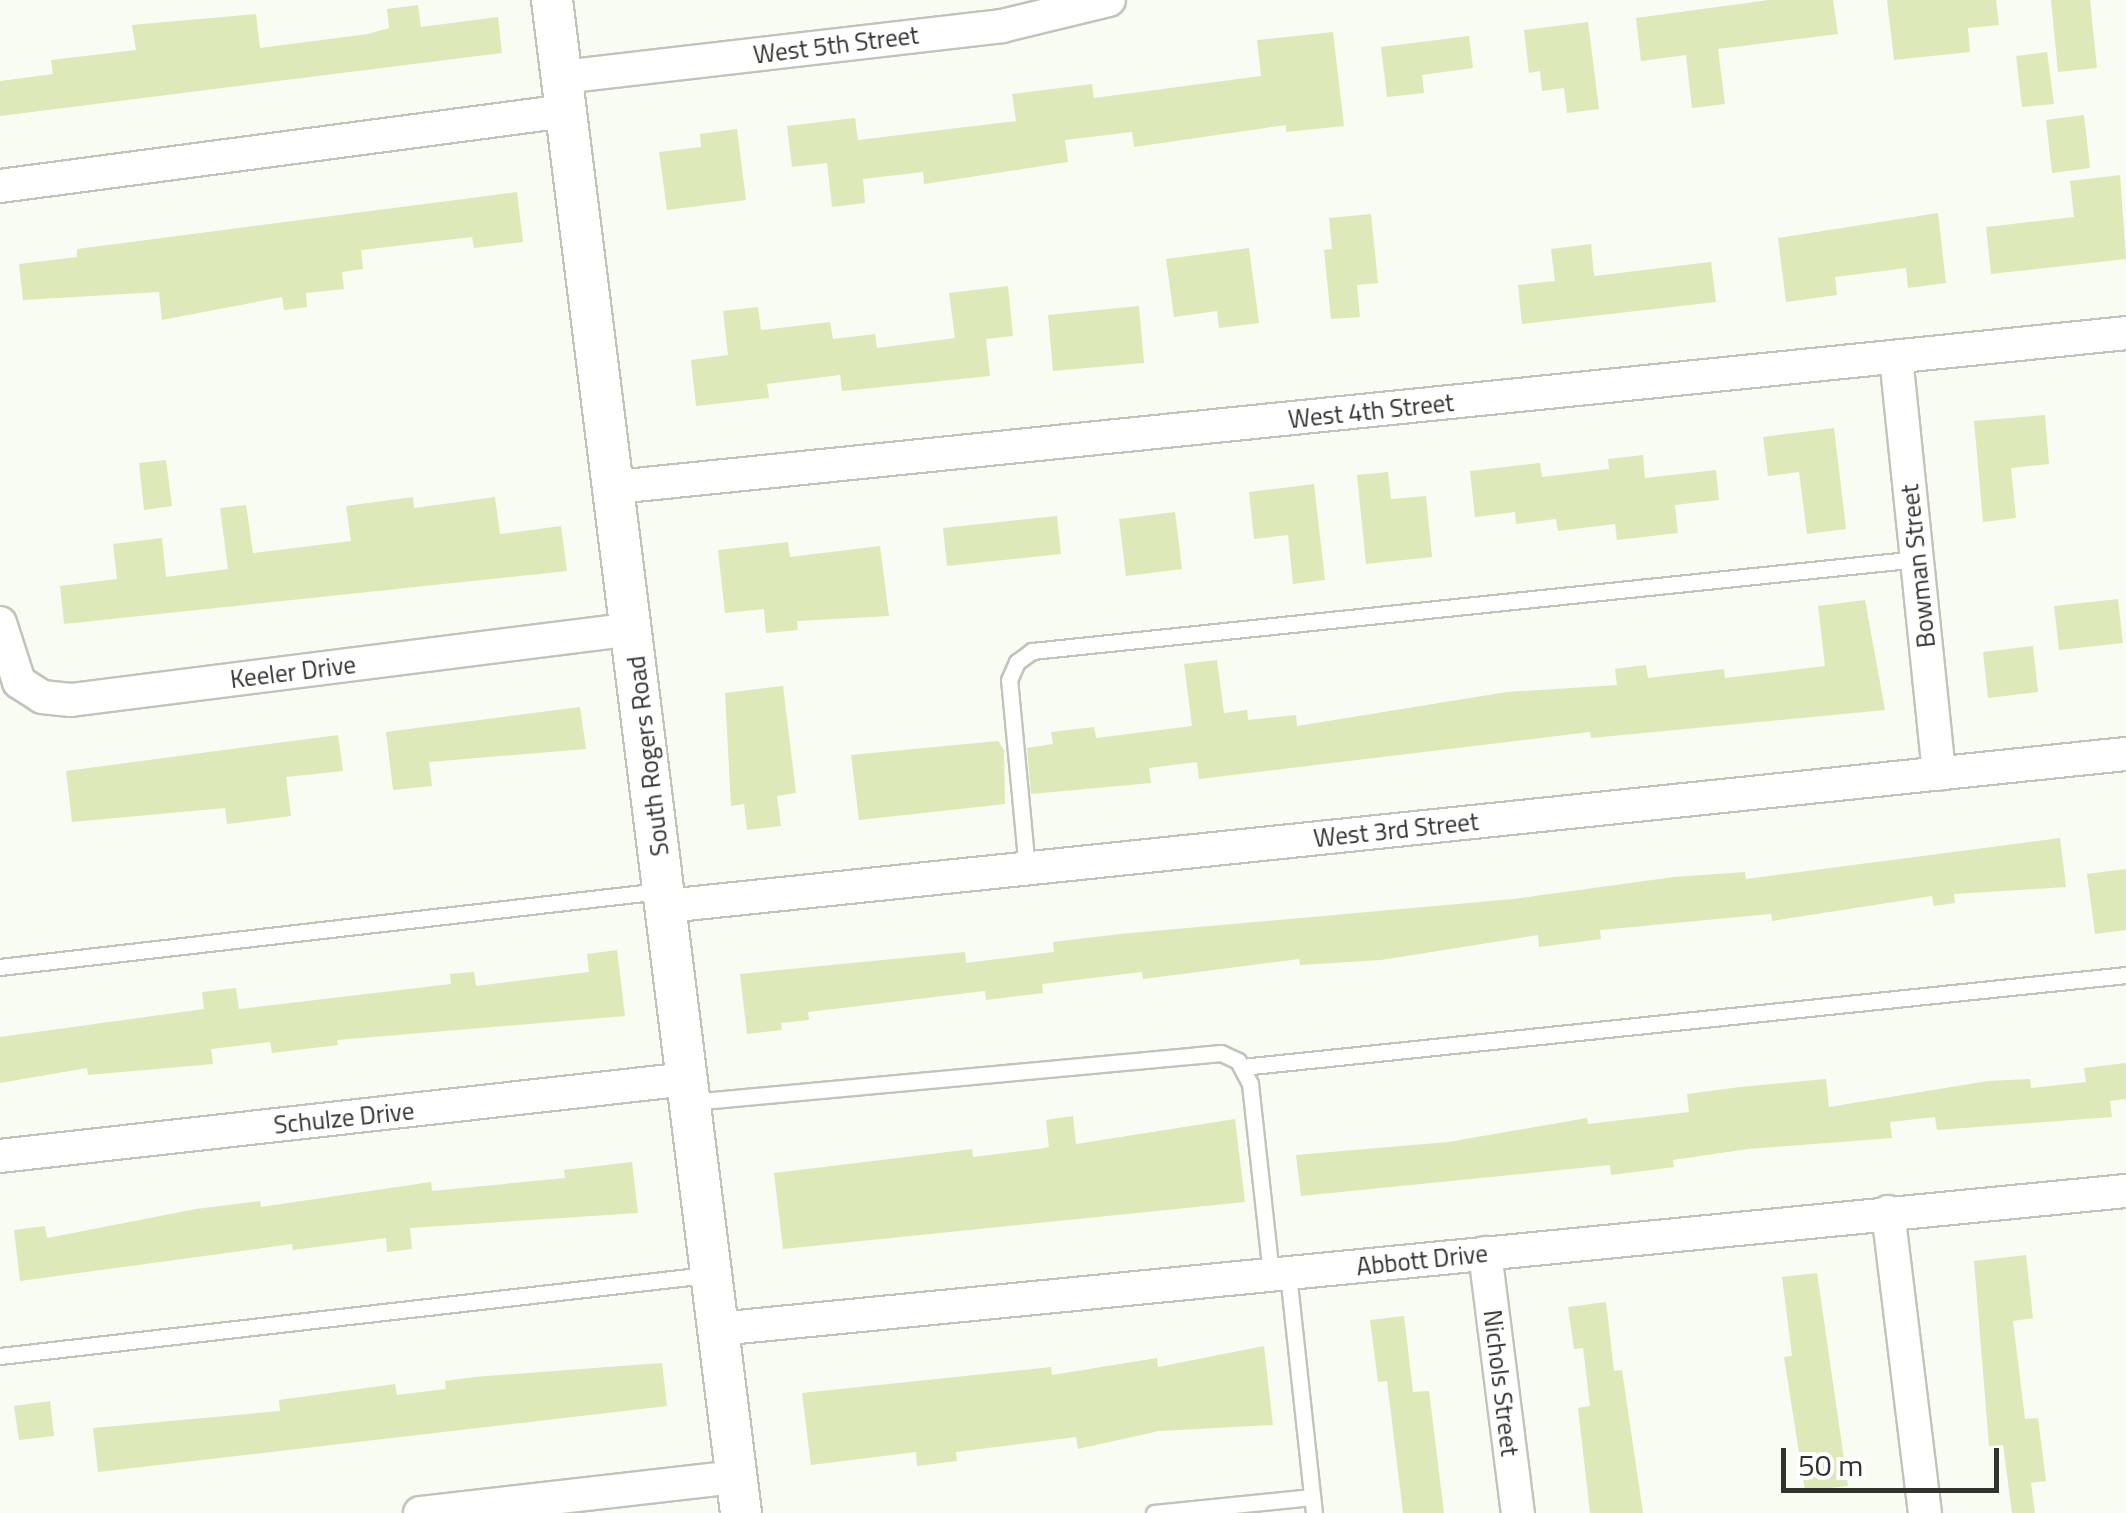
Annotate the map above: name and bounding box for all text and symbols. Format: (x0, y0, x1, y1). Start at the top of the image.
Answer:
street label: West 5th Street (752, 20, 920, 70)
street label: West 4th Street (1287, 387, 1455, 435)
street label: Bowman Street (1894, 483, 1942, 649)
street label: Keeler Drive (228, 649, 358, 695)
street label: South Rogers Road (621, 654, 675, 858)
street label: West 3rd Street (1312, 806, 1480, 854)
street label: Schulze Drive (272, 1096, 416, 1140)
street label: Abbott Drive (1355, 1238, 1489, 1282)
street label: Nichols Street (1477, 1308, 1525, 1458)
scale bar (1786, 1428, 2004, 1490)
text: 50 m (1798, 1442, 1863, 1488)

